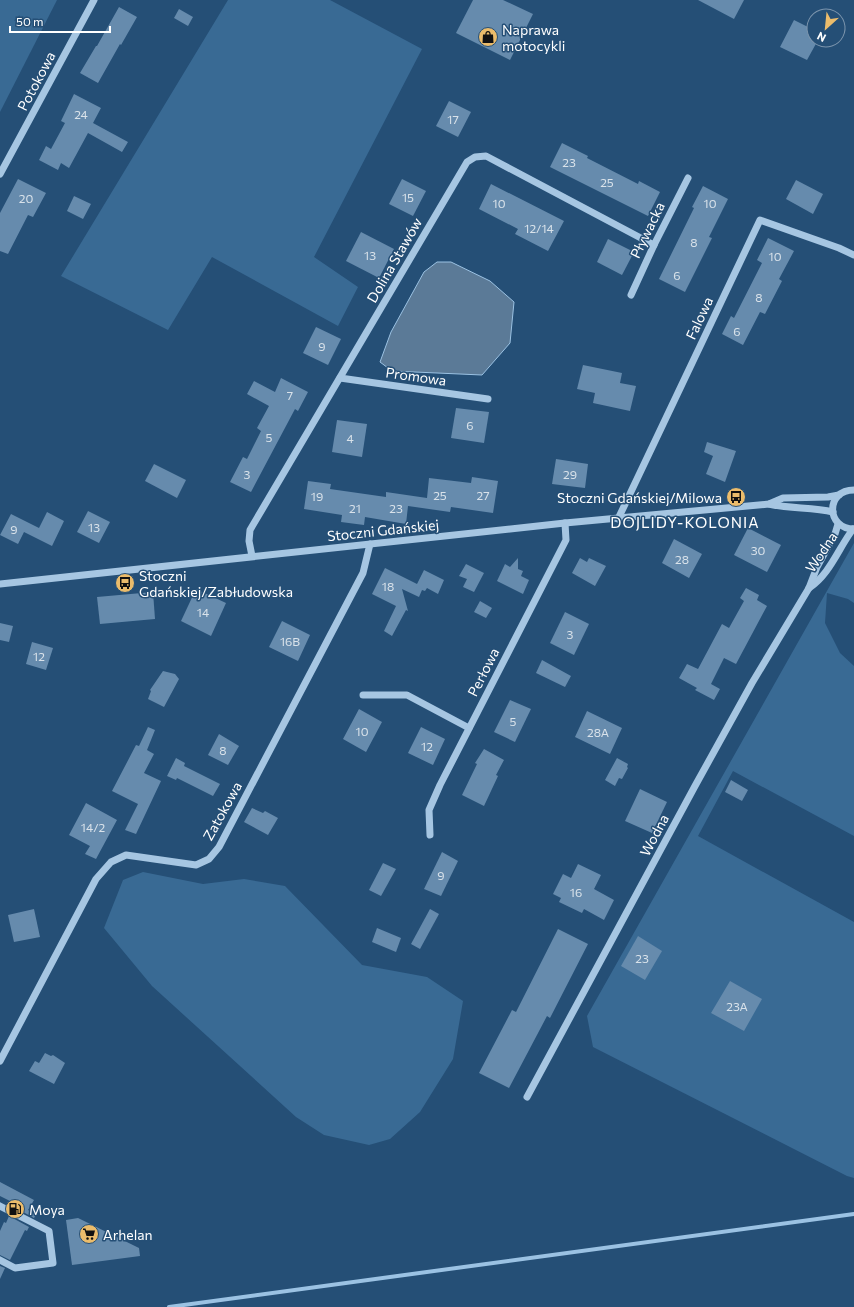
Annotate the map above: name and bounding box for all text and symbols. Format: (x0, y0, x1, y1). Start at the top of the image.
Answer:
scale bar (10, 8, 110, 34)
north arrow (806, 8, 846, 48)
text: 50 m (16, 14, 44, 28)
place label: Naprawa motocykli (502, 21, 565, 54)
shop icon: Naprawa motocykli (477, 26, 499, 48)
text: N (815, 30, 828, 45)
street label: Potokowa (13, 48, 59, 114)
house number: 24 (74, 107, 88, 121)
house number: 17 (447, 112, 459, 126)
house number: 23 (562, 155, 576, 169)
house number: 25 (600, 175, 614, 189)
house number: 15 (402, 190, 414, 204)
house number: 20 (19, 191, 33, 205)
house number: 10 (493, 196, 506, 210)
house number: 10 (704, 196, 717, 210)
street label: Pływacka (626, 199, 668, 261)
street label: Dolina Stawów (363, 215, 425, 305)
house number: 12/14 (524, 221, 554, 235)
house number: 8 (690, 235, 698, 249)
house number: 13 (364, 248, 376, 262)
house number: 10 (769, 249, 782, 263)
house number: 6 (673, 268, 681, 282)
house number: 8 (755, 290, 763, 304)
street label: Falowa (682, 294, 716, 342)
house number: 6 (733, 324, 741, 338)
house number: 9 (318, 339, 326, 353)
street label: Promowa (384, 363, 448, 389)
house number: 7 (287, 388, 293, 402)
house number: 6 (466, 418, 474, 432)
house number: 5 (266, 430, 273, 444)
house number: 4 (346, 431, 354, 445)
house number: 3 (244, 467, 251, 481)
house number: 29 (563, 467, 577, 481)
bus stop icon: Stoczni Gdańskiej/Milowa (725, 486, 747, 508)
house number: 25 (433, 488, 447, 502)
house number: 27 (477, 488, 489, 502)
house number: 19 (311, 489, 323, 503)
place label: Stoczni Gdańskiej/Milowa (557, 489, 722, 506)
house number: 21 (349, 501, 361, 515)
house number: 23 (389, 501, 403, 515)
district label: DOJLIDY-KOLONIA (610, 513, 760, 531)
street label: Stoczni Gdańskiej (326, 516, 440, 544)
house number: 13 (88, 520, 100, 534)
house number: 9 (10, 522, 18, 536)
street label: Wodna (801, 529, 841, 575)
house number: 30 (751, 543, 766, 557)
house number: 28 (675, 552, 689, 566)
place label: Stoczni Gdańskiej/Zabłudowska (139, 567, 293, 600)
bus stop icon: Stoczni Gdańskiej/Zabłudowska (114, 572, 136, 594)
house number: 18 (382, 579, 394, 593)
house number: 14 (197, 605, 209, 619)
house number: 3 (567, 627, 574, 641)
house number: 16B (280, 634, 300, 648)
street label: Perłowa (464, 645, 502, 699)
house number: 12 (33, 649, 45, 663)
house number: 5 (510, 714, 517, 728)
house number: 10 (356, 724, 369, 738)
house number: 28A (587, 725, 609, 739)
house number: 12 (421, 739, 433, 753)
house number: 8 (219, 743, 227, 757)
street label: Zatokowa (199, 779, 245, 843)
street label: Wodna (636, 811, 672, 859)
house number: 14/2 (81, 820, 106, 834)
house number: 9 (437, 868, 445, 882)
house number: 16 (570, 885, 582, 899)
house number: 23 (635, 951, 649, 965)
house number: 23A (726, 999, 748, 1013)
fuel station icon: Moya (4, 1198, 26, 1220)
place label: Moya (29, 1201, 65, 1218)
supermarket icon: Arhelan (78, 1223, 100, 1245)
place label: Arhelan (103, 1226, 153, 1243)

